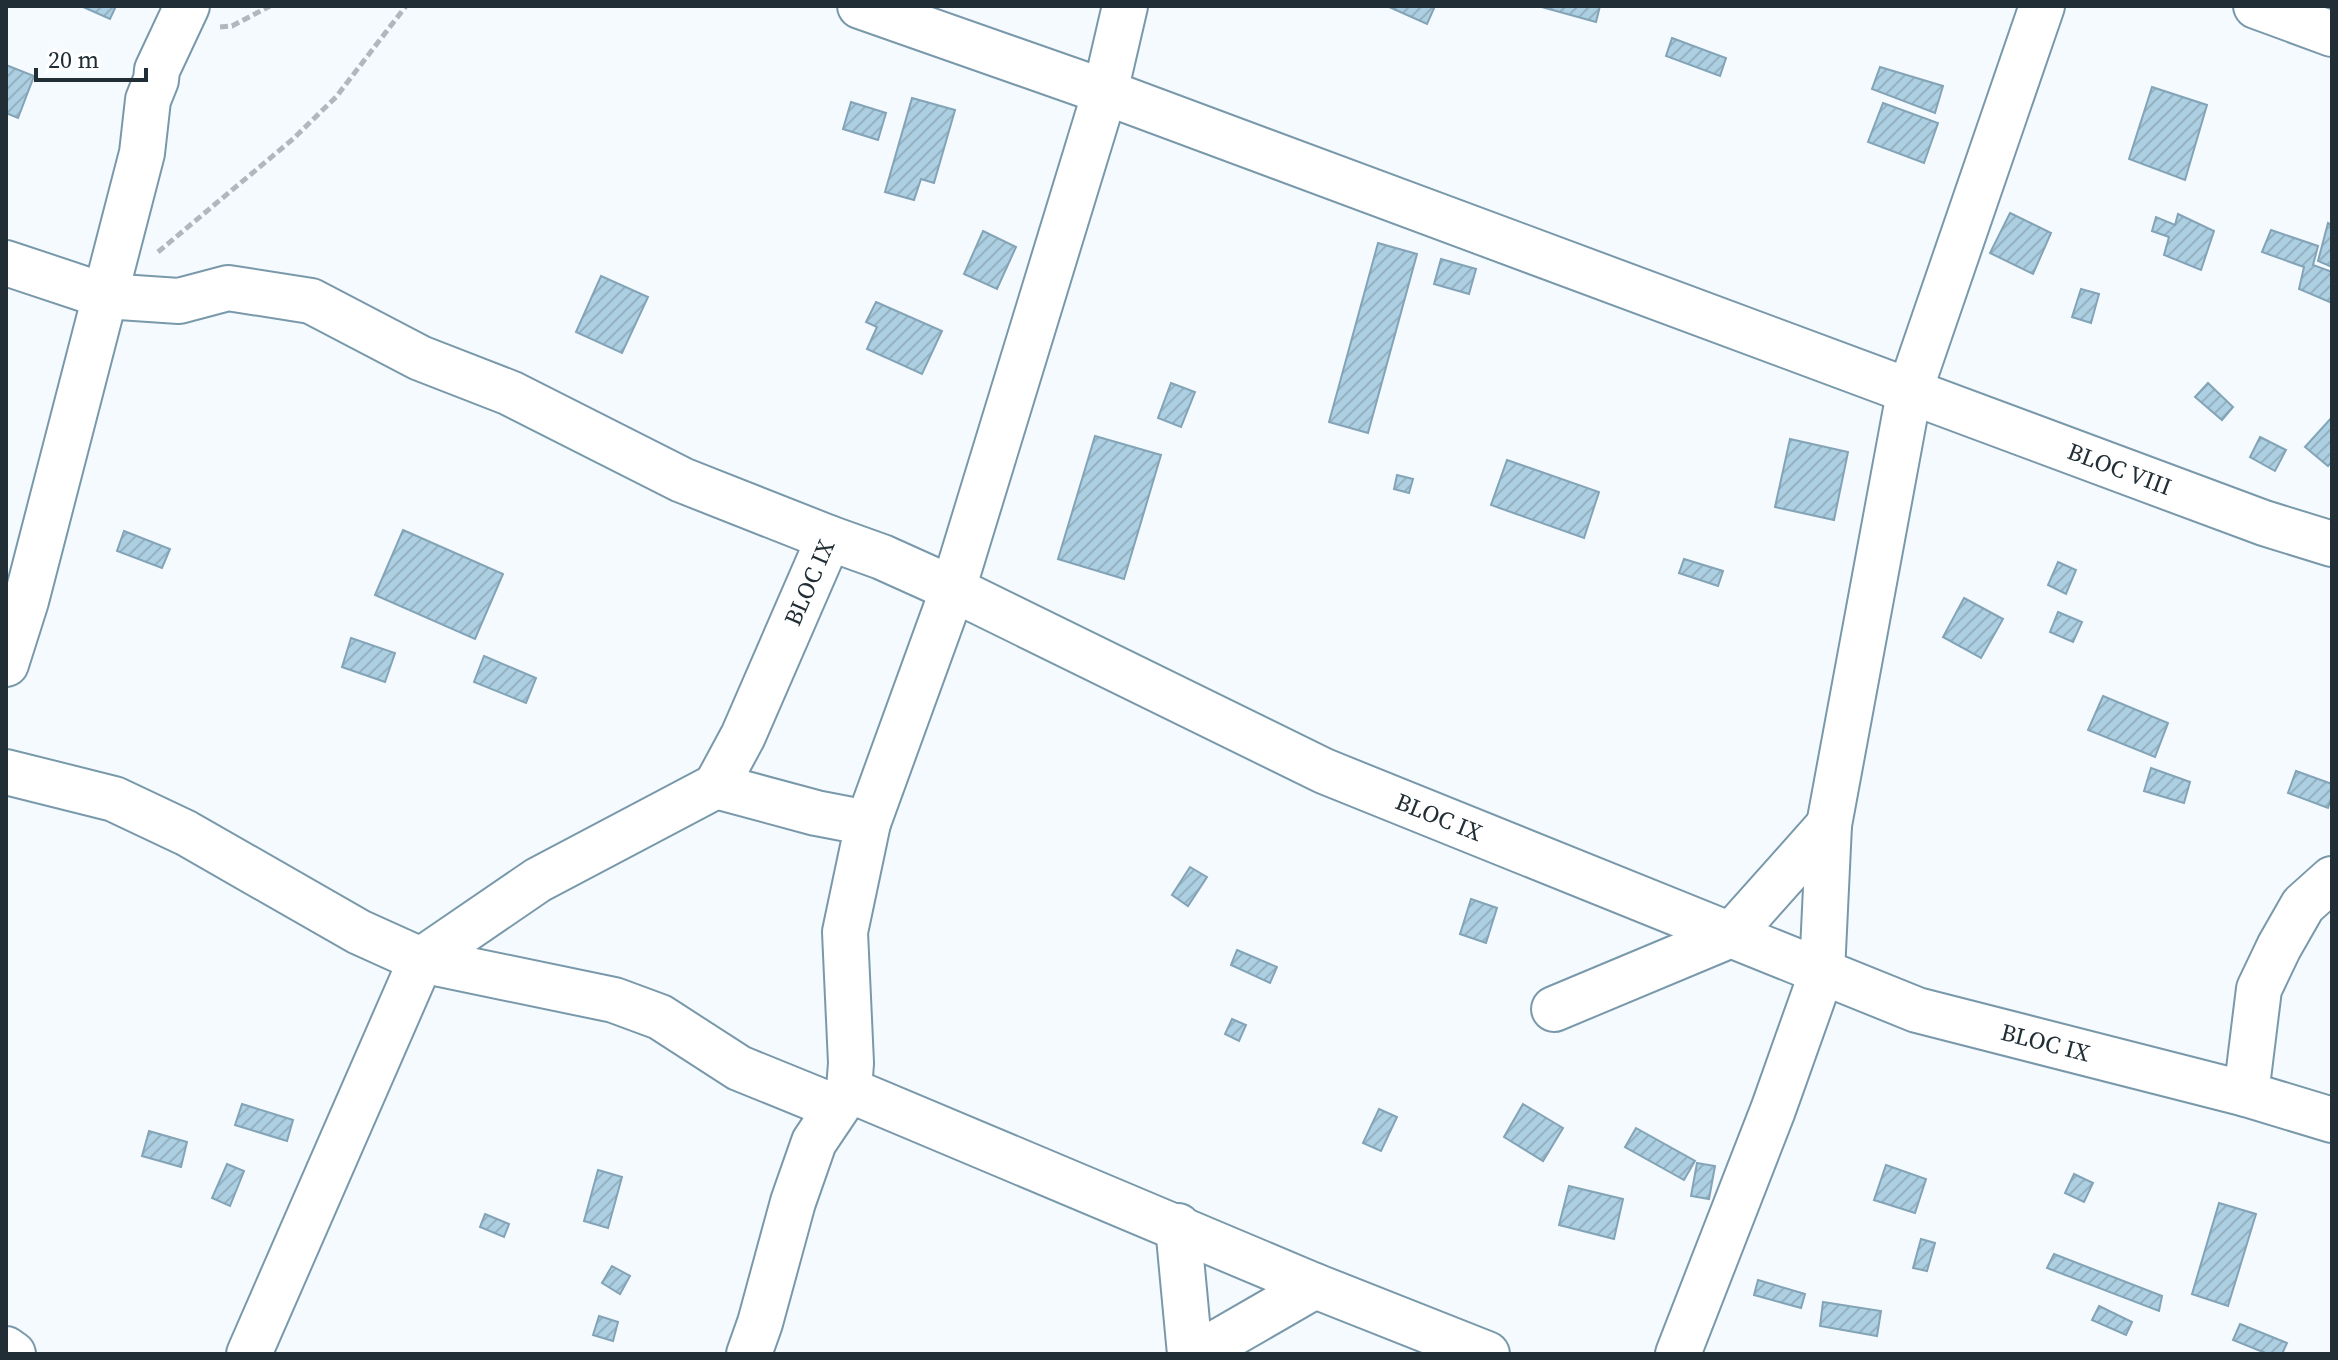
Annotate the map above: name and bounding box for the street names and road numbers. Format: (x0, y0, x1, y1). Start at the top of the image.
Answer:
street label: BLOC VIII (2063, 434, 2176, 503)
street label: BLOC IX (776, 534, 843, 631)
street label: BLOC IX (1391, 785, 1488, 849)
street label: BLOC IX (1997, 1015, 2094, 1070)

